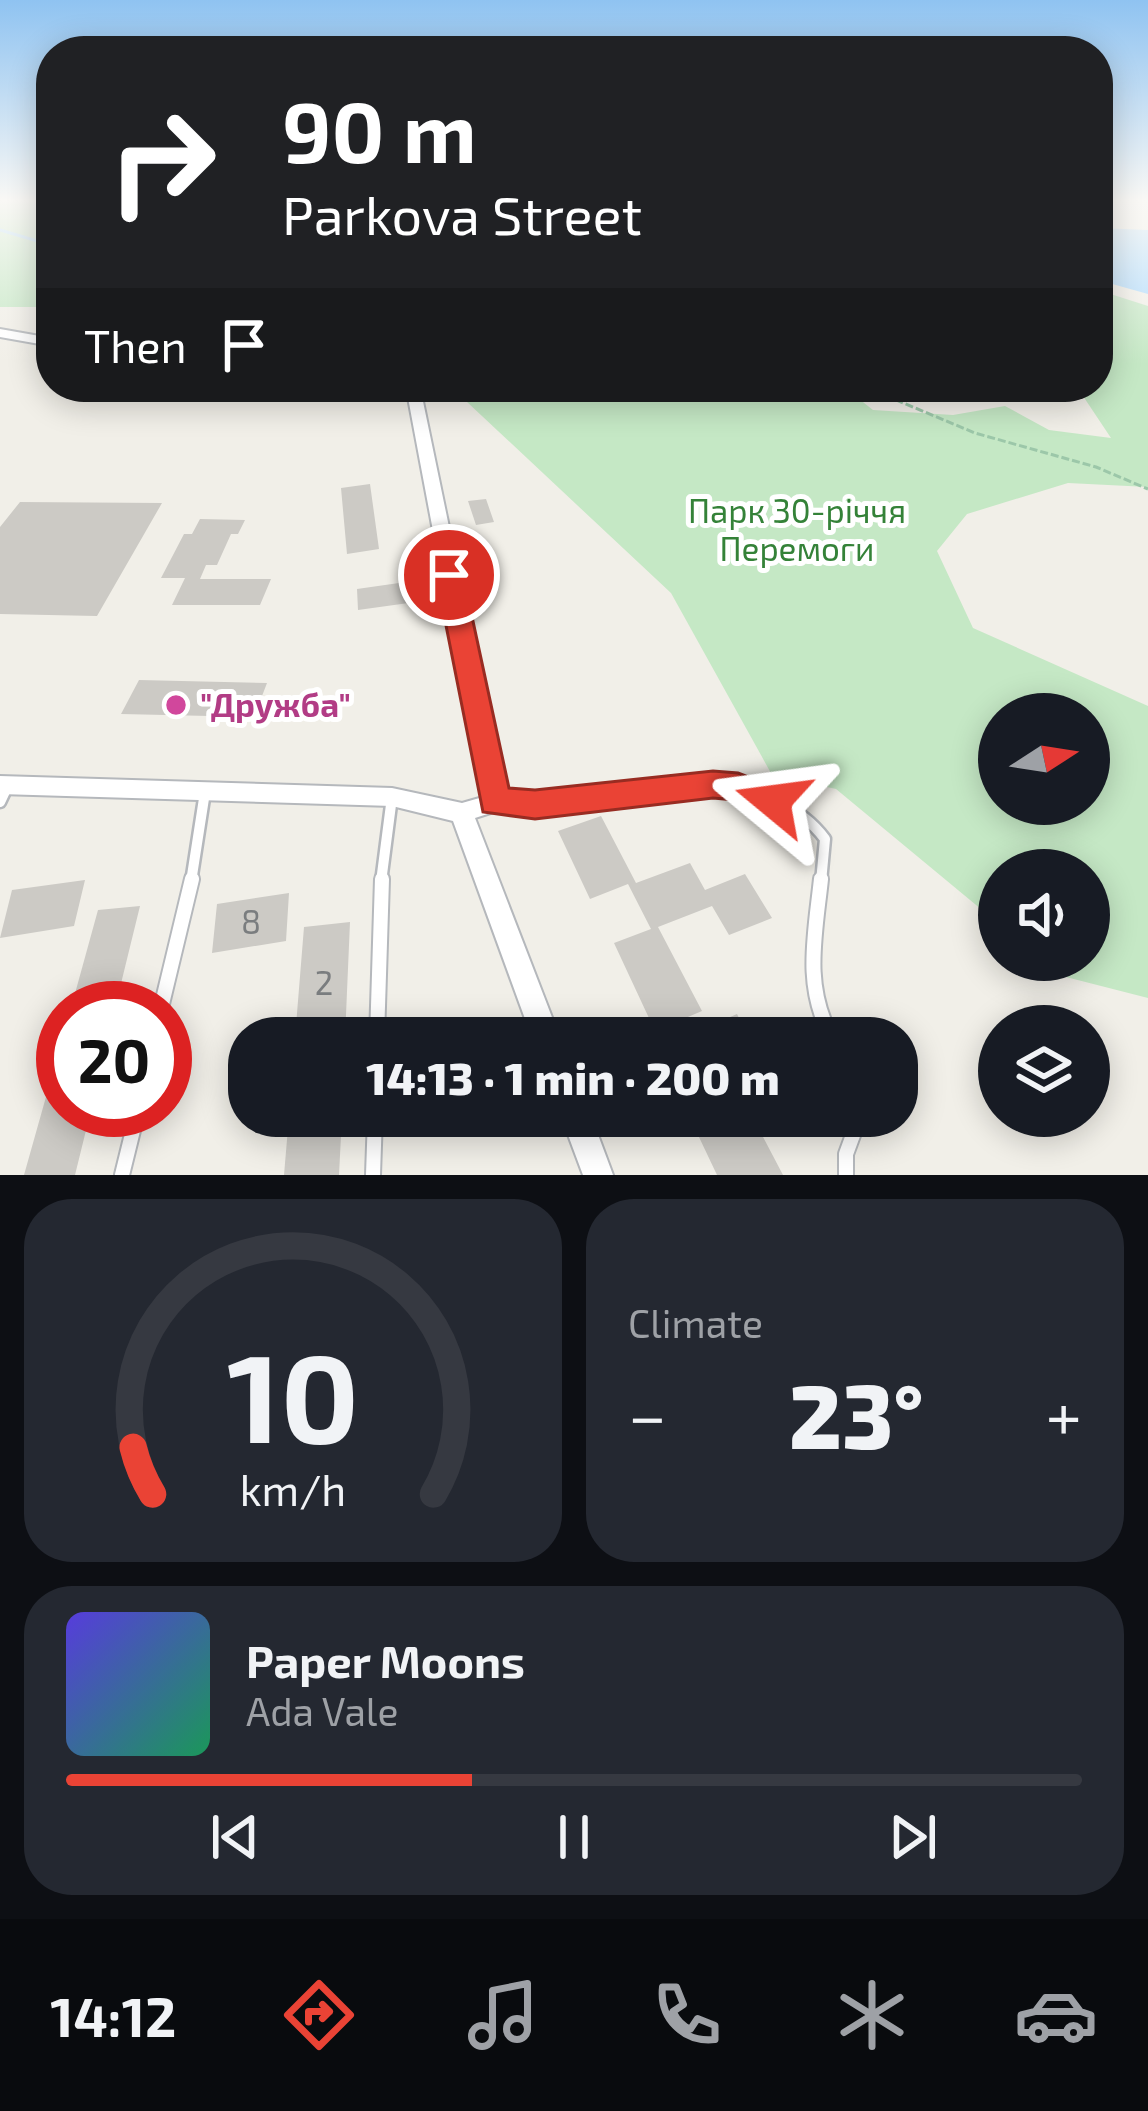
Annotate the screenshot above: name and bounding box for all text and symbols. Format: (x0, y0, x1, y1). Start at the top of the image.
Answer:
text: 90 m (282, 79, 477, 180)
icon: right (84, 84, 240, 240)
text: Parkova Street (282, 181, 642, 246)
icon: arrive (211, 312, 277, 378)
text: Then (84, 318, 187, 372)
park label: Парк 30-річчя Перемоги (688, 490, 906, 568)
pin (398, 524, 500, 626)
icon: arrive (416, 542, 482, 608)
place label: "Дружба" (200, 684, 351, 724)
marker: "Дружба" (163, 692, 189, 718)
north arrow (978, 693, 1110, 825)
map controls (978, 693, 1110, 1137)
position arrow (710, 738, 836, 864)
button: sound (978, 849, 1110, 981)
house number: 8 (241, 901, 261, 941)
house number: 2 (315, 962, 333, 1002)
speed limit sign: 20 (36, 981, 192, 1137)
button: layers (978, 1005, 1110, 1137)
text: 14:13 · 1 min · 200 m (366, 1050, 780, 1104)
text: Climate (628, 1299, 763, 1346)
text: 10 (227, 1318, 359, 1468)
text: 23° (789, 1359, 924, 1467)
text: − (628, 1374, 667, 1453)
text: + (1046, 1374, 1082, 1453)
text: km/h (240, 1462, 346, 1514)
text: Paper Moons (246, 1633, 525, 1687)
text: Ada Vale (246, 1687, 398, 1734)
icon: previous (202, 1804, 268, 1870)
icon: pause (541, 1804, 607, 1870)
icon: next (880, 1804, 946, 1870)
icon: directions (277, 1973, 361, 2057)
icon: music (461, 1973, 545, 2057)
icon: phone (645, 1973, 729, 2057)
icon: climate (830, 1973, 914, 2057)
icon: car (1014, 1973, 1098, 2057)
text: 14:12 (50, 1983, 176, 2048)

